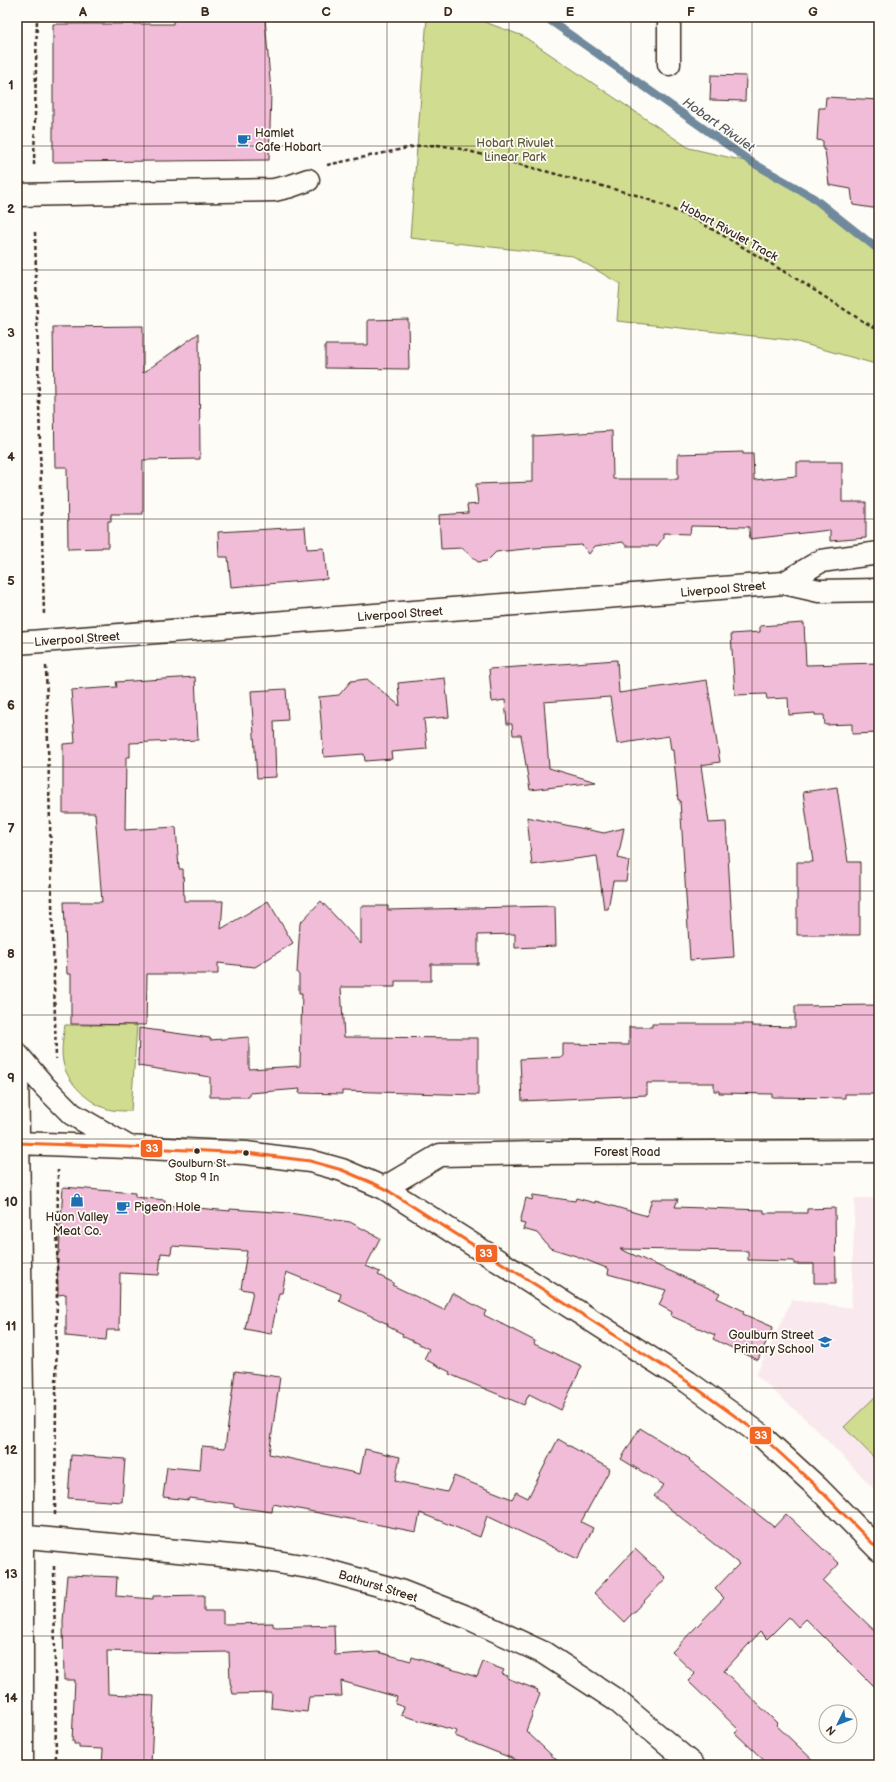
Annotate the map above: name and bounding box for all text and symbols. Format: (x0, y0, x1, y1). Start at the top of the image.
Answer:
text: A (78, 4, 87, 20)
text: B (200, 4, 210, 20)
text: C (321, 4, 331, 20)
text: D (443, 4, 453, 20)
text: E (566, 4, 575, 20)
text: F (687, 4, 695, 20)
text: G (808, 4, 818, 20)
text: 1 (8, 77, 14, 93)
water label: Hobart Rivulet (679, 94, 758, 156)
place label: Hamlet Cafe Hobart (255, 126, 322, 155)
cafe icon: Hamlet Cafe Hobart (236, 132, 252, 148)
park label: Hobart Rivulet Linear Park (476, 136, 554, 165)
street label: Hobart Rivulet Track (677, 198, 781, 265)
text: 2 (7, 201, 15, 217)
text: 3 (7, 325, 15, 341)
text: 4 (7, 449, 15, 465)
text: 5 (7, 573, 15, 589)
street label: Liverpool Street (680, 578, 767, 601)
street label: Liverpool Street (357, 604, 444, 625)
street label: Liverpool Street (34, 629, 121, 650)
text: 6 (7, 697, 15, 713)
text: 7 (7, 821, 15, 837)
text: 8 (7, 946, 15, 962)
text: 9 (7, 1070, 15, 1086)
line badge: 33 (140, 1139, 163, 1158)
text: 33 (146, 1142, 159, 1155)
street label: Forest Road (594, 1145, 660, 1160)
marker: Goulburn St Stop 9 In (192, 1146, 202, 1156)
unlabelled marker (241, 1148, 251, 1158)
place label: Goulburn St Stop 9 In (168, 1157, 227, 1184)
shop icon: Huon Valley Meat Co. (69, 1192, 85, 1208)
text: 10 (4, 1194, 18, 1210)
cafe icon: Pigeon Hole (115, 1199, 131, 1215)
place label: Pigeon Hole (134, 1200, 201, 1215)
place label: Huon Valley Meat Co. (46, 1210, 109, 1239)
line badge: 33 (475, 1244, 498, 1263)
text: 33 (480, 1247, 493, 1260)
text: 11 (6, 1318, 16, 1334)
place label: Goulburn Street Primary School (729, 1328, 814, 1357)
school or university icon: Goulburn Street Primary School (817, 1334, 833, 1350)
line badge: 33 (749, 1426, 772, 1445)
text: 33 (755, 1429, 768, 1442)
text: 12 (4, 1442, 18, 1458)
text: 13 (4, 1566, 18, 1582)
street label: Bathurst Street (337, 1567, 419, 1606)
text: 14 (4, 1690, 18, 1706)
north arrow (818, 1704, 858, 1744)
text: N (823, 1723, 839, 1738)

